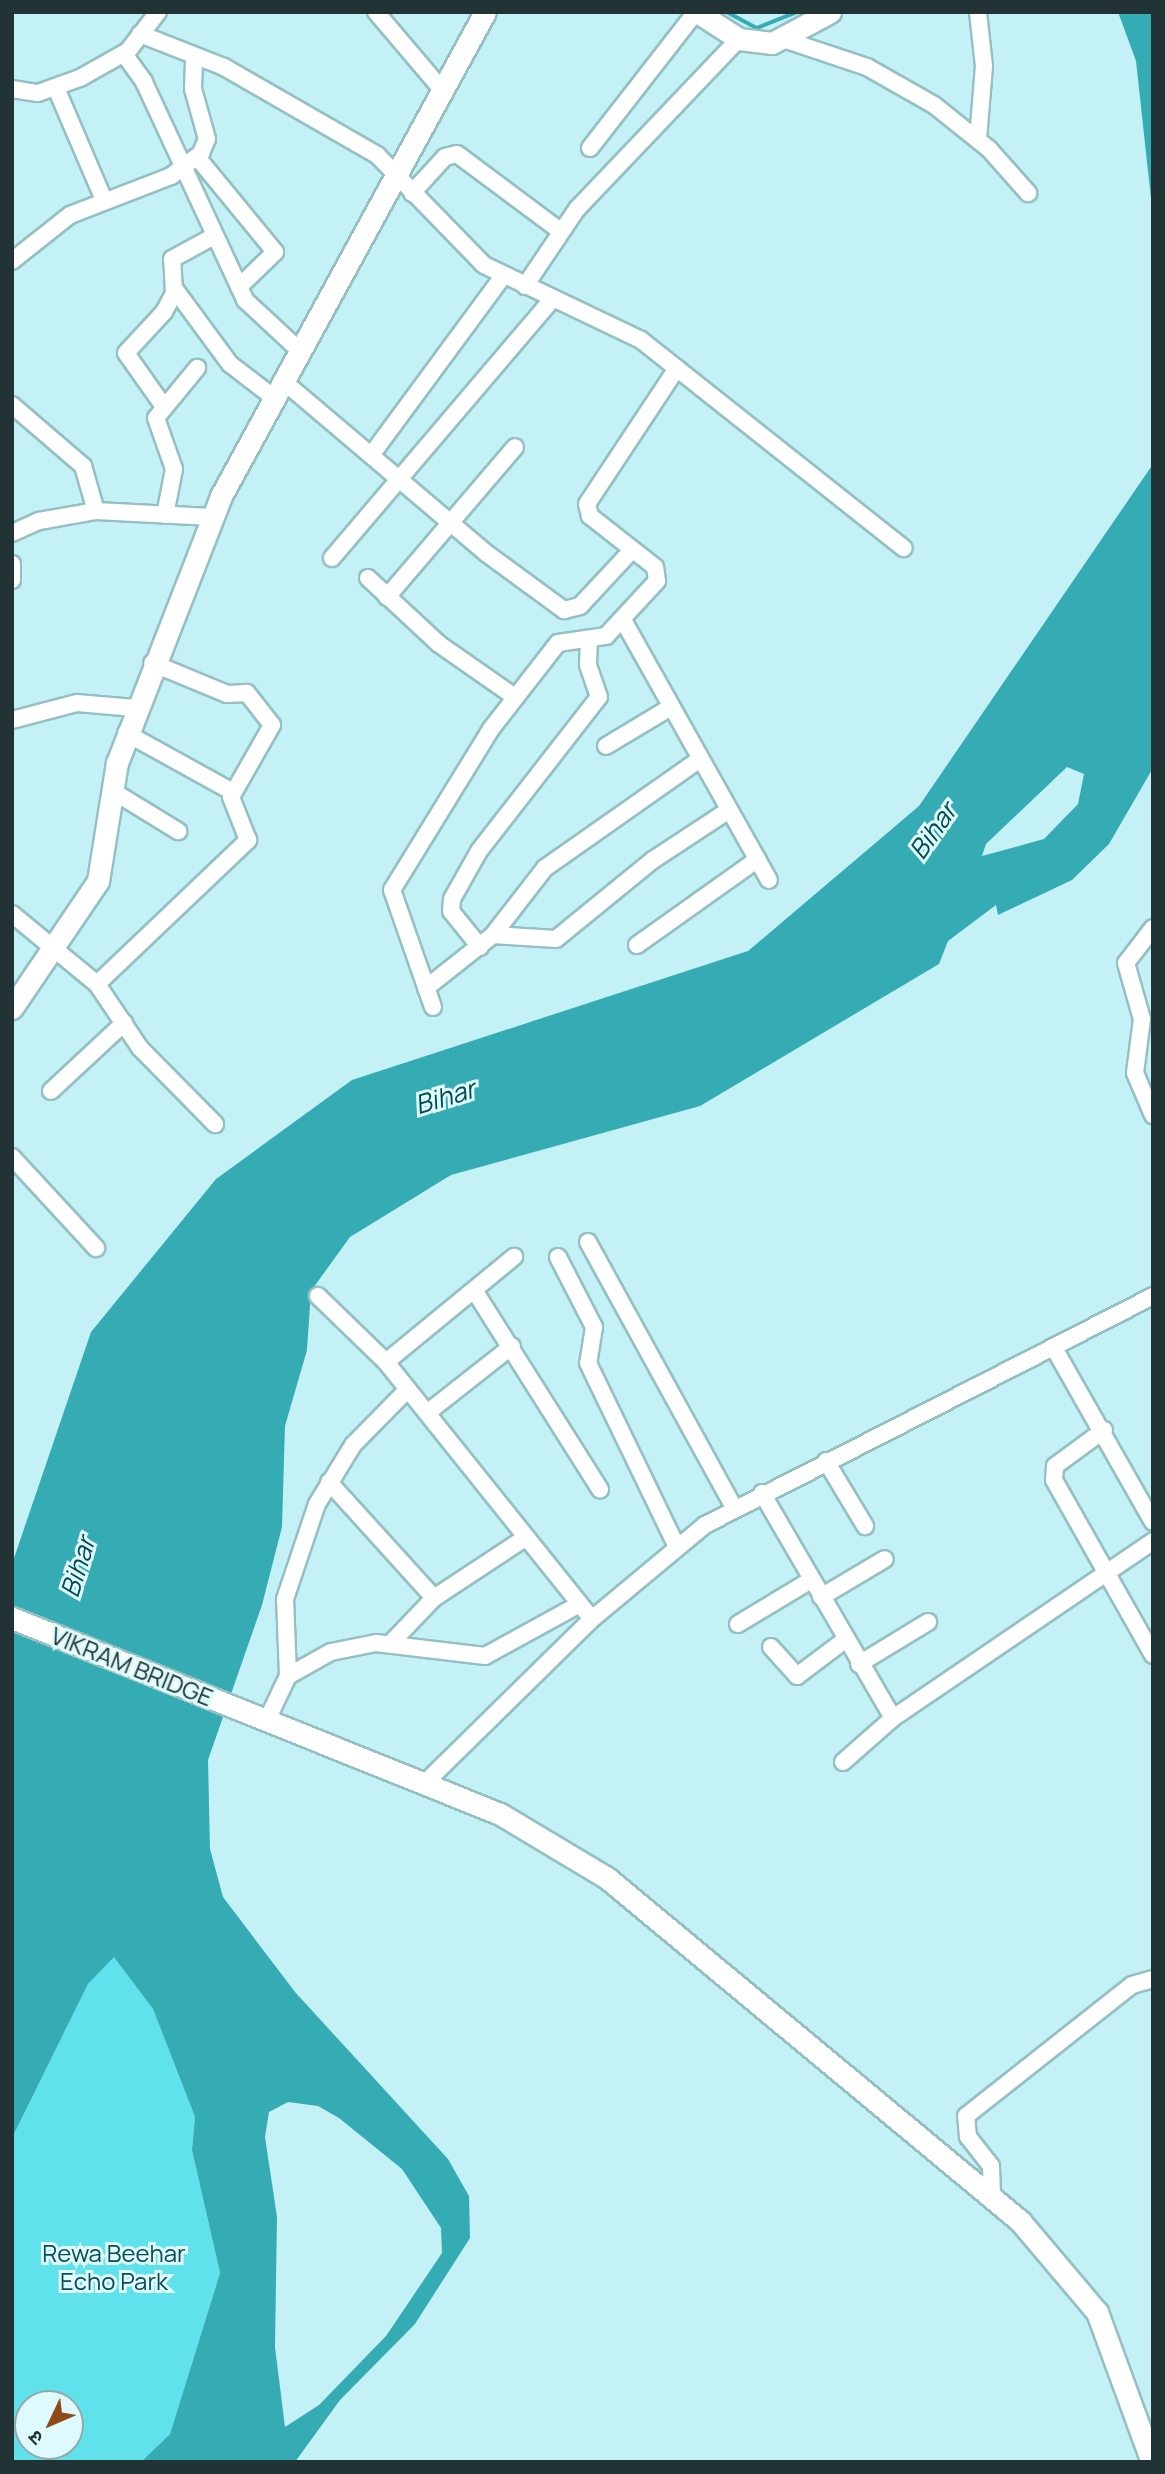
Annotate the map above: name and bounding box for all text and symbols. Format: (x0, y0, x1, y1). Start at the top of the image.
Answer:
water label: Bihar (903, 797, 963, 865)
water label: Bihar (411, 1073, 479, 1121)
water label: Bihar (54, 1533, 102, 1601)
street label: VIKRAM BRIDGE (47, 1620, 217, 1712)
park label: Rewa Beehar Echo Park (42, 2239, 186, 2295)
north arrow (14, 2390, 84, 2460)
text: उ (22, 2425, 49, 2451)

